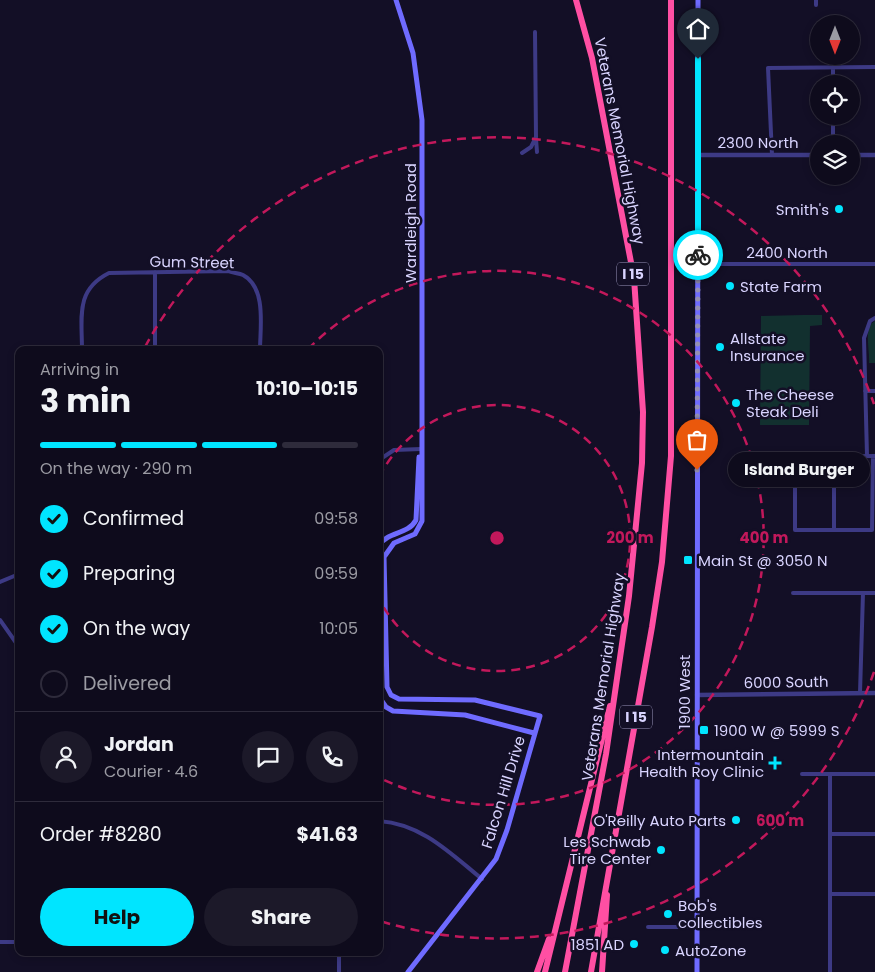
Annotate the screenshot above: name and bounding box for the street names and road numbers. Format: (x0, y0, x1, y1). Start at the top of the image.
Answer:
street label: Veterans Memorial Highway (590, 36, 650, 247)
street label: 2300 North (717, 132, 799, 153)
street label: Wardleigh Road (400, 163, 421, 283)
street label: 2400 North (746, 242, 828, 263)
street label: Gum Street (149, 251, 235, 273)
road number: I 15 (617, 262, 649, 286)
street label: Veterans Memorial Highway (576, 571, 630, 783)
street label: 1900 West (674, 655, 695, 729)
street label: 6000 South (743, 671, 829, 693)
road number: I 15 (620, 706, 652, 729)
street label: Falcon Hill Drive (476, 733, 530, 851)

